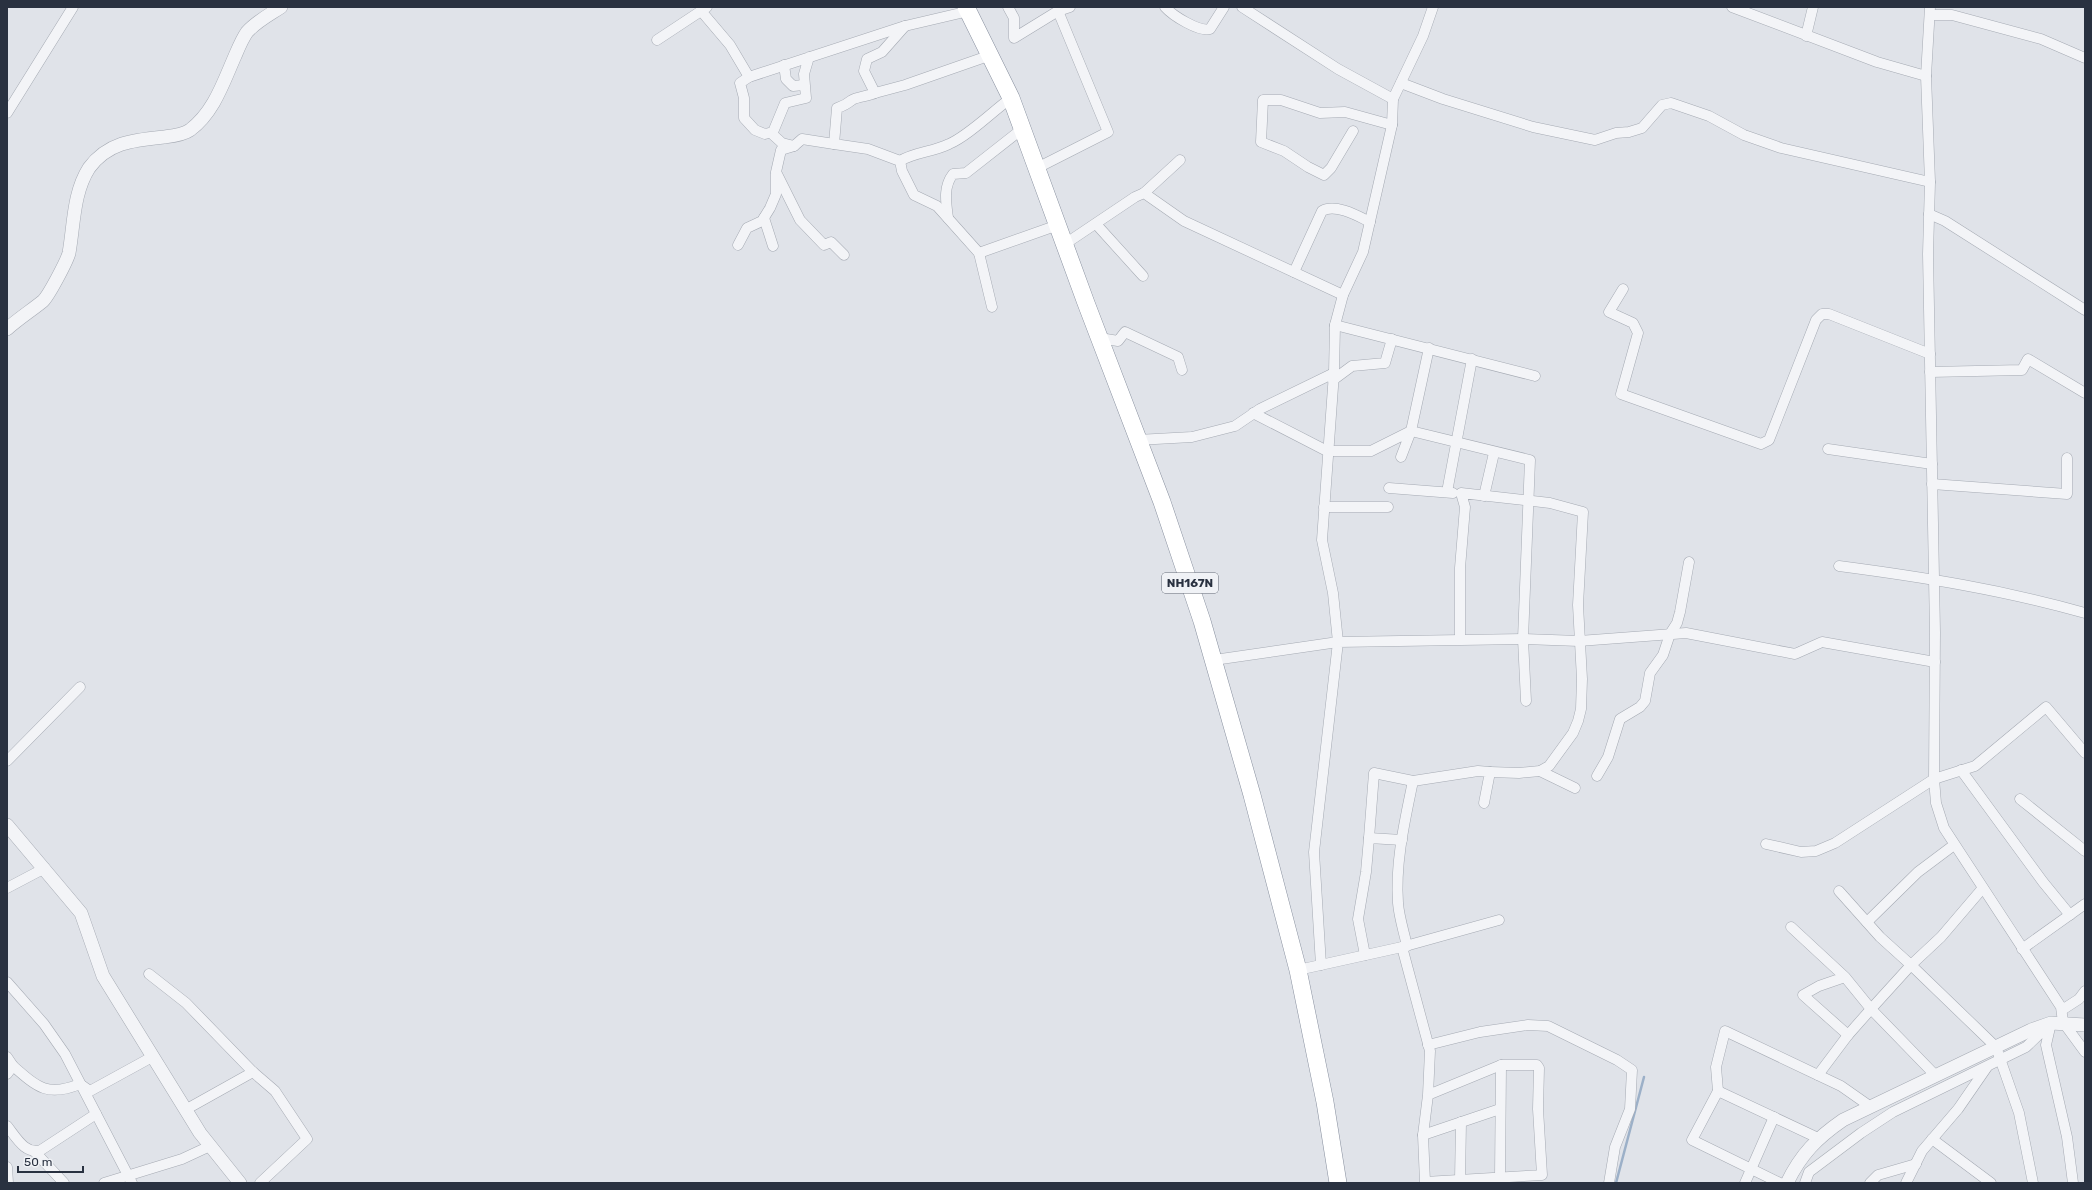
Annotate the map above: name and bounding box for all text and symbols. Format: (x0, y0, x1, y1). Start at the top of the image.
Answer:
road number: NH167N (1162, 573, 1218, 593)
scale bar (18, 1148, 83, 1174)
text: 50 m (24, 1155, 52, 1169)

